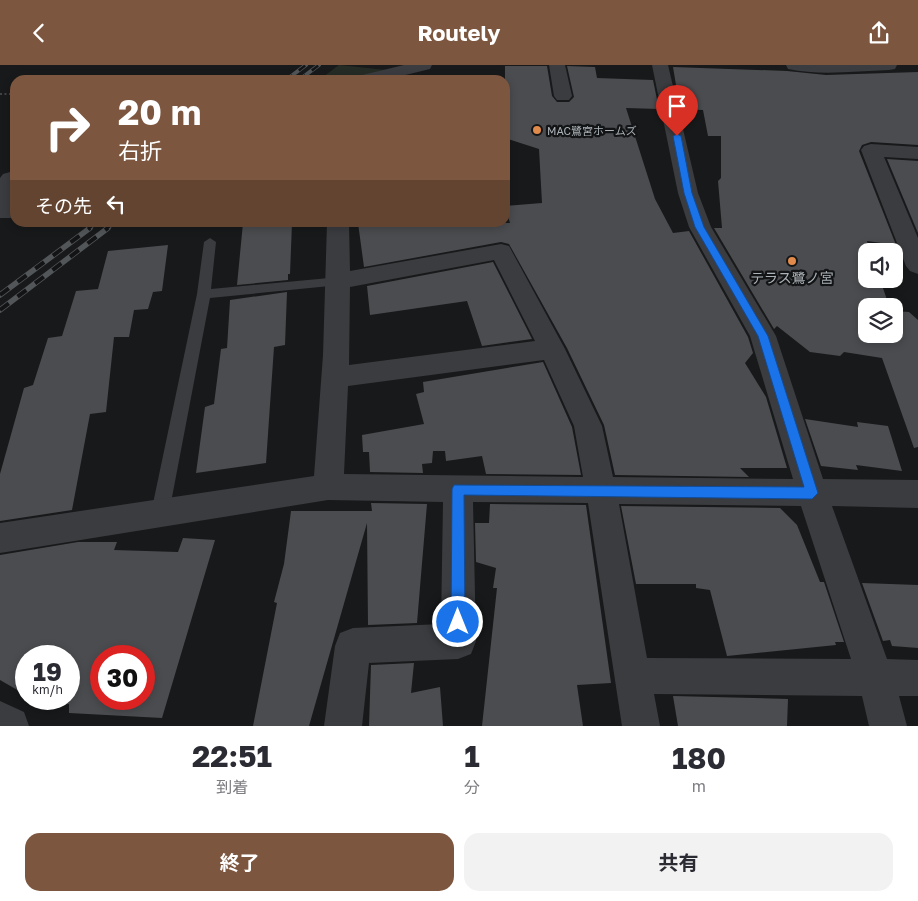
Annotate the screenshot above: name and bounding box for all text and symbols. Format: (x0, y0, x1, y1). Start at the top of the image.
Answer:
icon: back (25, 19, 53, 47)
text: Routely (417, 19, 501, 46)
icon: share (865, 19, 893, 47)
pin (656, 85, 698, 136)
text: 20 m (118, 91, 201, 133)
icon: arrive (663, 92, 691, 120)
icon: right (35, 95, 100, 160)
marker: MAC鷺宮ホームズ (531, 124, 543, 136)
place label: MAC鷺宮ホームズ (547, 124, 637, 137)
text: 右折 (118, 137, 162, 164)
icon: left (102, 190, 130, 218)
text: その先 (35, 194, 92, 217)
map controls (858, 243, 903, 343)
button: sound (858, 243, 903, 288)
marker: テラス鷺ノ宮 (786, 255, 798, 267)
place label: テラス鷺ノ宮 (750, 269, 834, 286)
button: layers (858, 298, 903, 343)
position arrow (431, 595, 483, 647)
speed limit sign: 30 (90, 645, 155, 710)
text: 19 (33, 656, 62, 687)
text: km/h (32, 682, 63, 697)
text: 22:51 (192, 738, 272, 774)
text: 1 (464, 738, 480, 774)
text: 180 (672, 740, 726, 776)
text: m (692, 776, 706, 796)
text: 到着 (216, 777, 248, 797)
text: 分 (464, 777, 480, 797)
button: 終了 (25, 833, 454, 891)
button: 共有 (464, 833, 893, 891)

